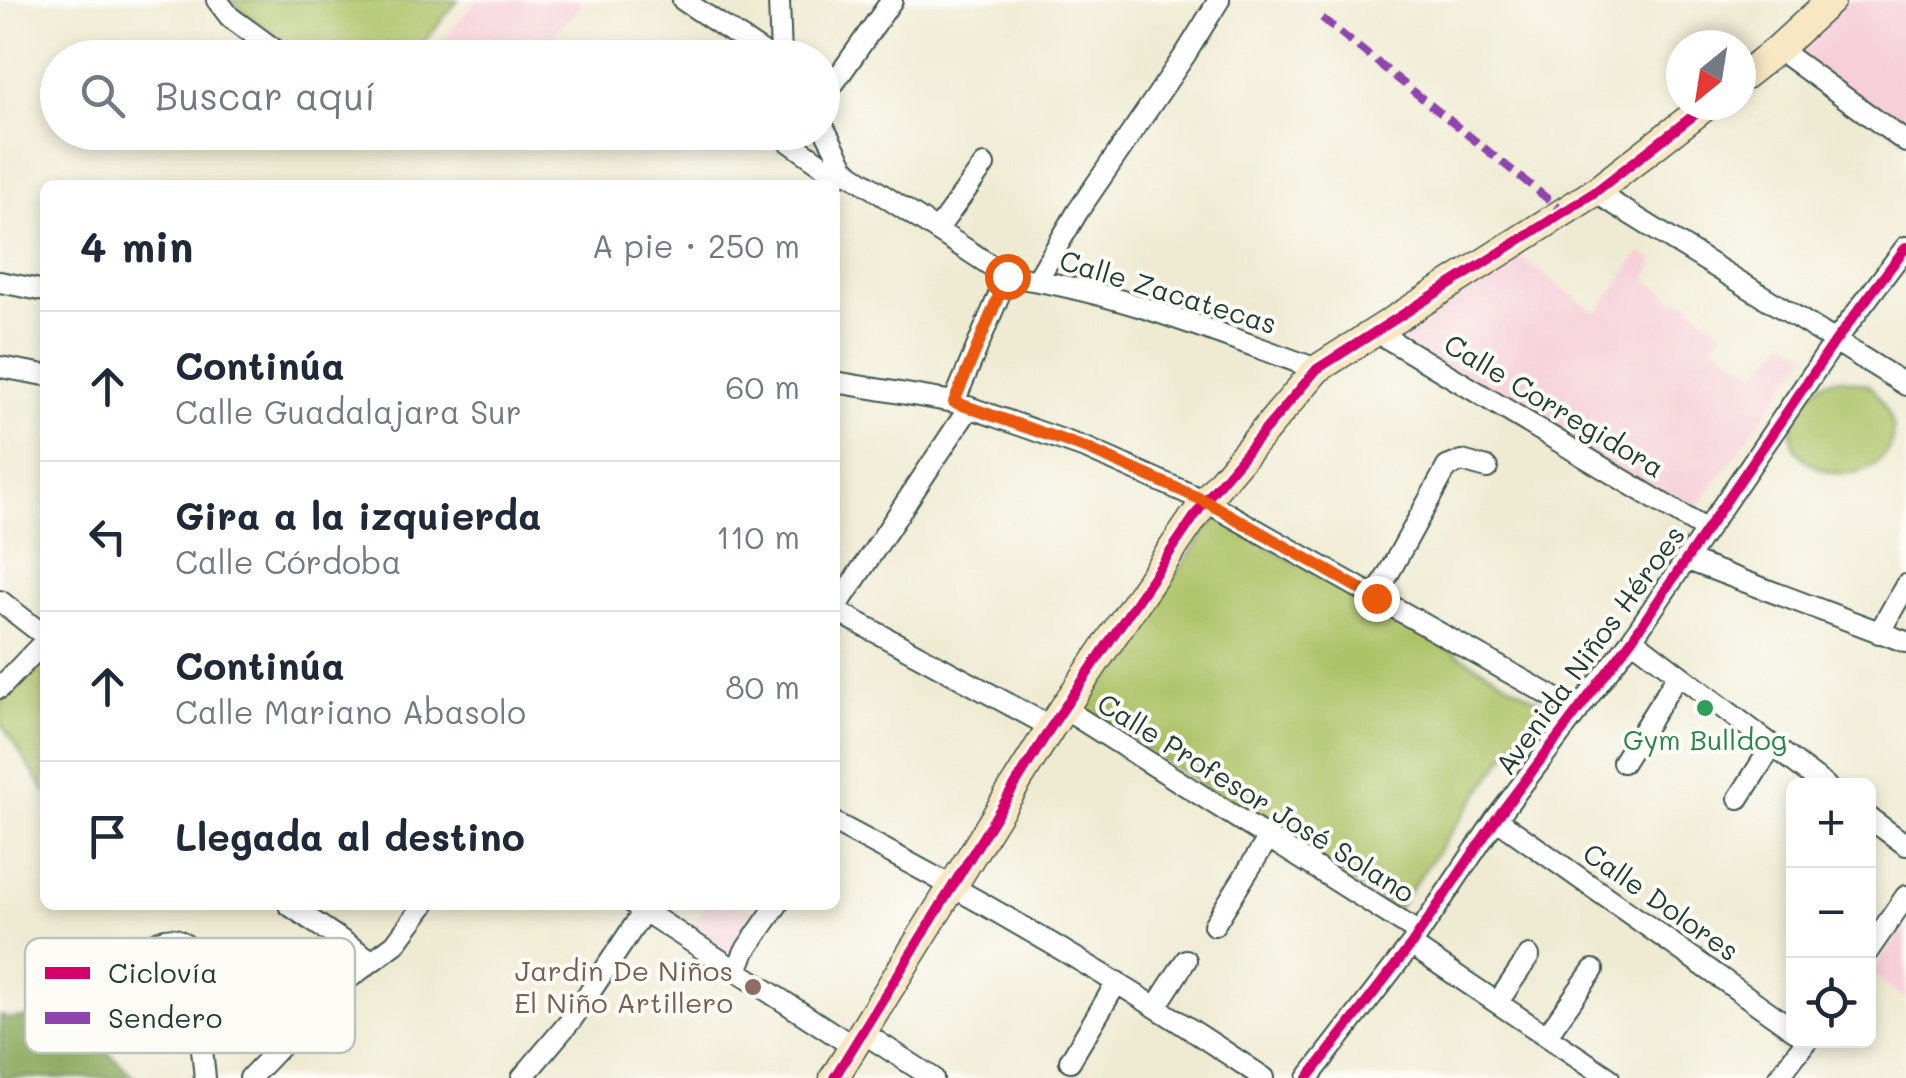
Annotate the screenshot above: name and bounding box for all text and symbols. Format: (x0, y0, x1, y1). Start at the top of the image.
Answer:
north arrow (1666, 30, 1756, 120)
search box (40, 40, 840, 150)
icon: search (75, 68, 130, 123)
text: Buscar aquí (155, 70, 376, 120)
text: 4 min (80, 218, 193, 273)
text: A pie · 250 m (592, 224, 800, 266)
street label: Calle Zacatecas (1055, 241, 1281, 341)
route start (985, 254, 1031, 300)
street label: Calle Corregidora (1438, 325, 1671, 485)
text: Continúa (175, 340, 345, 390)
icon: ahead (80, 359, 135, 414)
text: 60 m (725, 365, 800, 407)
text: Calle Guadalajara Sur (175, 390, 522, 432)
text: Gira a la izquierda (175, 490, 541, 540)
icon: left (80, 509, 135, 564)
text: 110 m (716, 515, 800, 557)
street label: Avenida Niños Héroes (1487, 518, 1692, 781)
text: Calle Córdoba (175, 540, 401, 582)
route end (1354, 576, 1400, 622)
text: Continúa (175, 640, 345, 690)
icon: ahead (80, 659, 135, 714)
text: 80 m (725, 665, 800, 707)
street label: Calle Profesor José Solano (1091, 684, 1422, 910)
text: Calle Mariano Abasolo (175, 690, 526, 732)
marker: Gym Bulldog (1694, 697, 1716, 719)
place label: Gym Bulldog (1623, 721, 1787, 757)
map controls (1786, 778, 1876, 1048)
button: + (1786, 778, 1876, 868)
icon: arrive (80, 809, 135, 864)
text: Llegada al destino (175, 811, 525, 861)
street label: Calle Dolores (1577, 834, 1747, 968)
button: − (1786, 868, 1876, 958)
legend (25, 938, 355, 1053)
place label: Jardin De Niños El Niño Artillero (514, 952, 733, 1020)
text: Ciclovía (108, 954, 218, 990)
button: locate (1786, 958, 1876, 1048)
marker: Jardin De Niños El Niño Artillero (742, 976, 764, 998)
text: Sendero (108, 999, 222, 1035)

